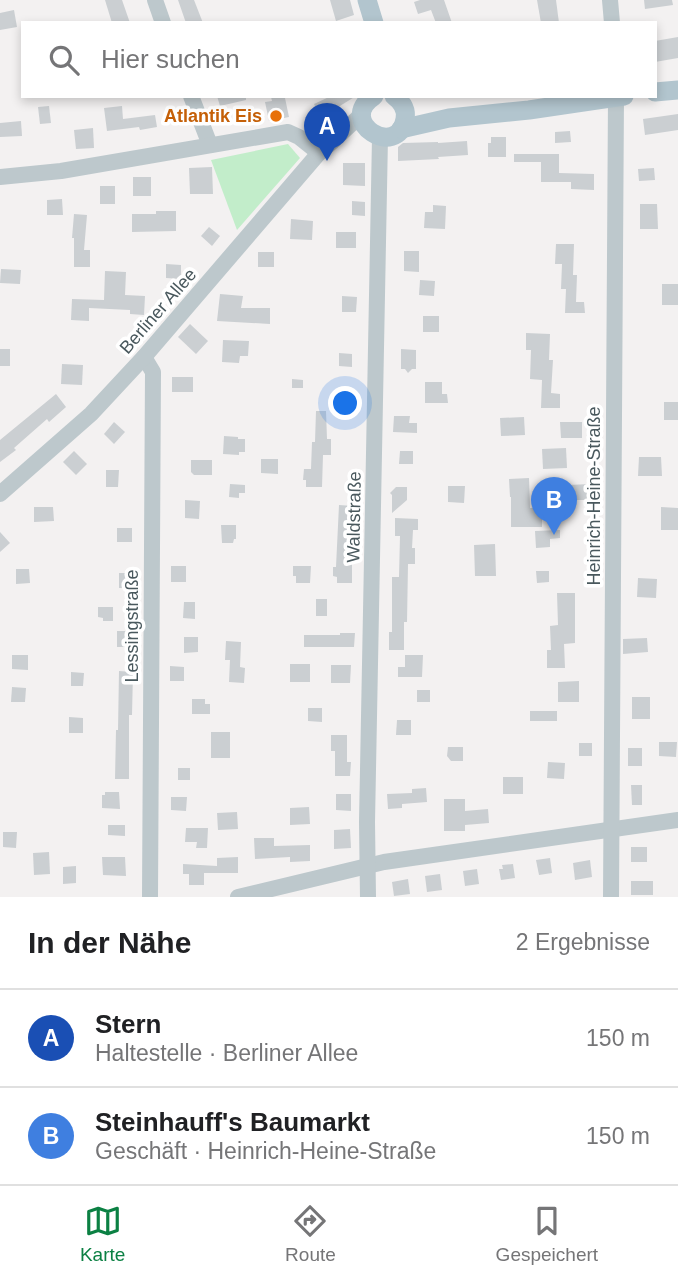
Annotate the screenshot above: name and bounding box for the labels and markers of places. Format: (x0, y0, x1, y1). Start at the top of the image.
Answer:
pin: A (304, 103, 350, 161)
place label: Atlantik Eis (164, 106, 262, 126)
marker: Atlantik Eis (268, 108, 284, 124)
pin: B (531, 477, 577, 535)

